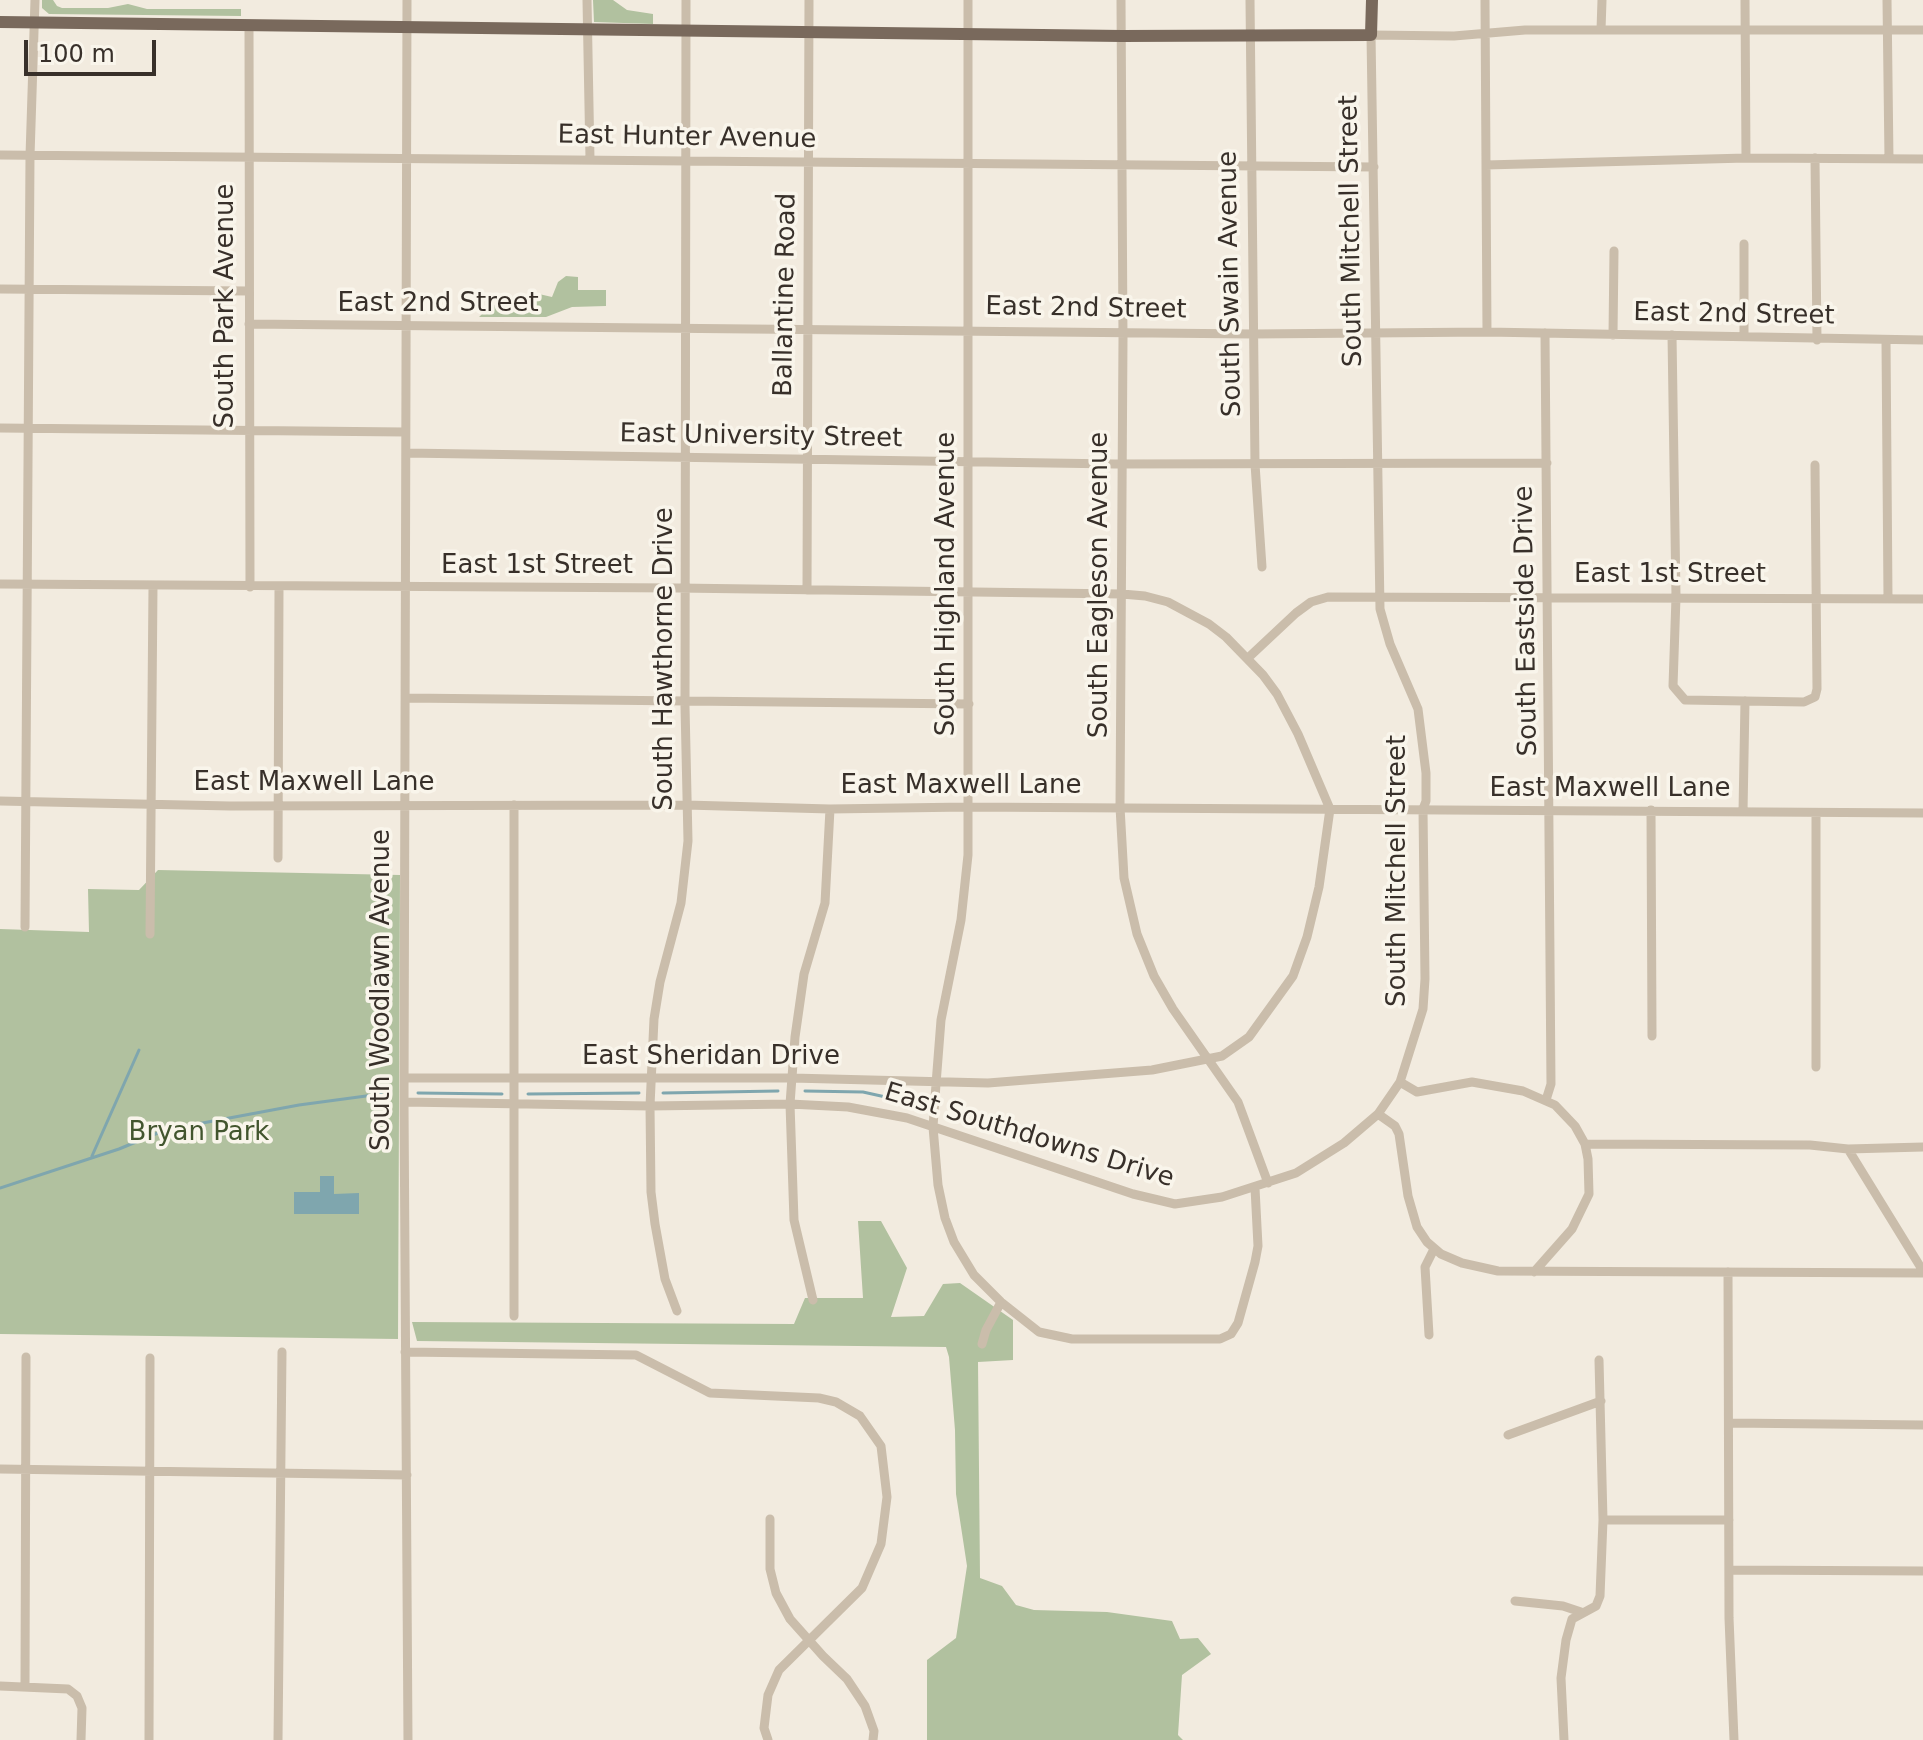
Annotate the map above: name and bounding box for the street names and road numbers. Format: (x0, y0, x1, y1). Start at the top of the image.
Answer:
street label: South Mitchell Street (1334, 95, 1370, 367)
street label: East Hunter Avenue (557, 120, 817, 156)
street label: South Swain Avenue (1213, 151, 1249, 417)
street label: South Park Avenue (210, 184, 242, 428)
street label: Ballantine Road (769, 193, 803, 397)
street label: East 2nd Street (337, 288, 539, 320)
street label: East 2nd Street (985, 292, 1187, 326)
street label: East 2nd Street (1633, 298, 1835, 332)
street label: East University Street (619, 419, 903, 455)
street label: South Highland Avenue (931, 432, 963, 736)
street label: South Eagleson Avenue (1084, 432, 1116, 738)
street label: South Eastside Drive (1509, 485, 1545, 757)
street label: South Hawthorne Drive (649, 507, 681, 811)
street label: East 1st Street (441, 550, 633, 582)
street label: East 1st Street (1574, 559, 1766, 591)
street label: South Mitchell Street (1382, 735, 1414, 1007)
street label: East Maxwell Lane (194, 767, 434, 799)
street label: East Maxwell Lane (841, 770, 1081, 802)
street label: East Maxwell Lane (1490, 773, 1730, 805)
street label: South Woodlawn Avenue (366, 829, 398, 1151)
street label: East Sheridan Drive (582, 1041, 840, 1073)
street label: East Southdowns Drive (880, 1077, 1178, 1195)

